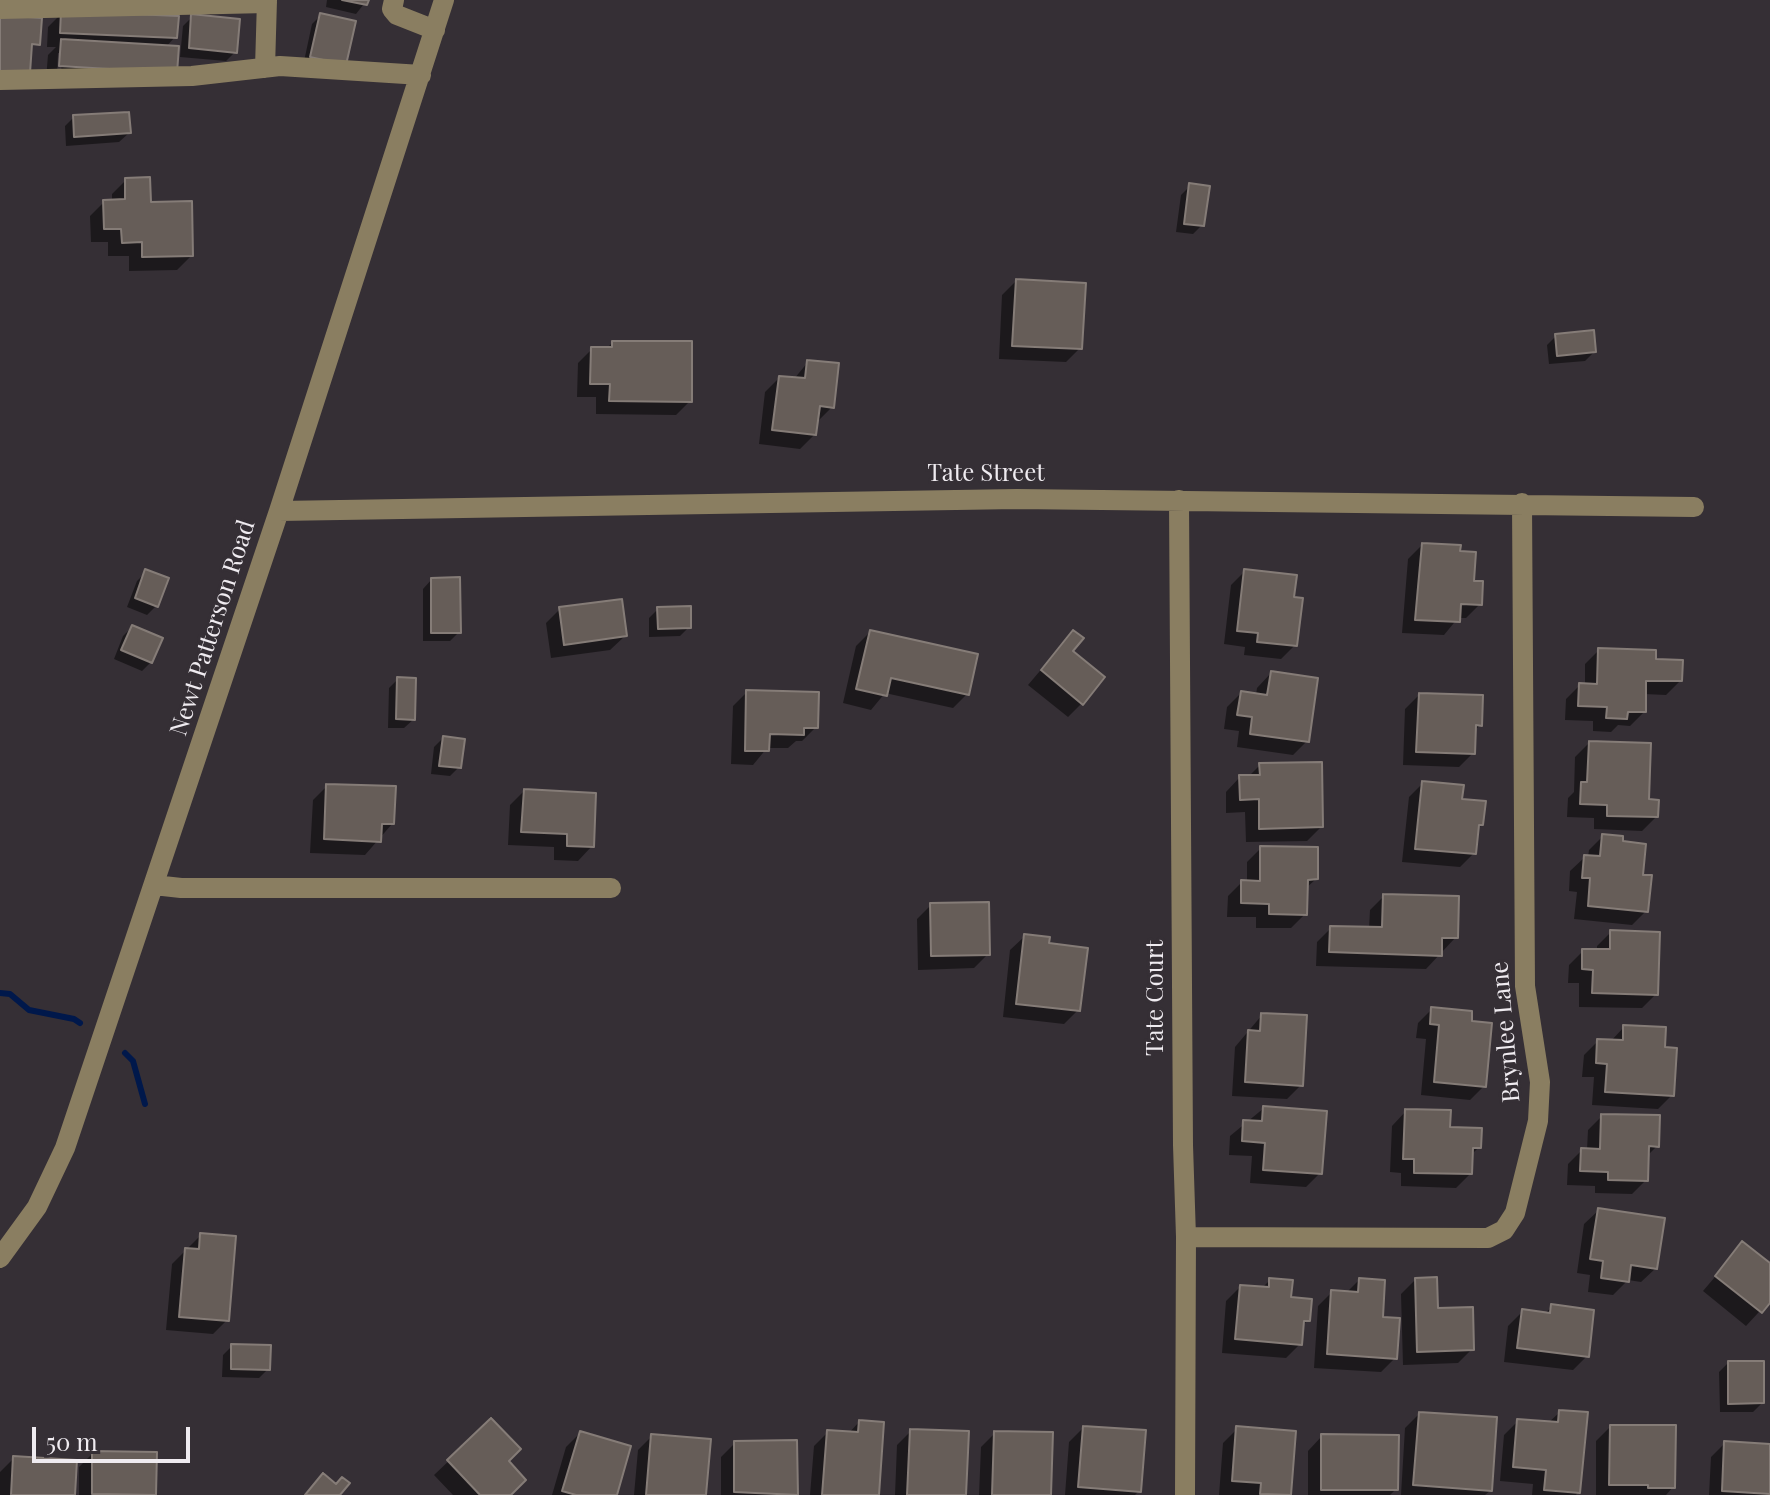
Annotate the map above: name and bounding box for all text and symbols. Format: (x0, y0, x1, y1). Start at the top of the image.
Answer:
street label: Tate Street (927, 460, 1045, 488)
street label: Newt Patterson Road (165, 517, 261, 739)
street label: Tate Court (1142, 940, 1170, 1056)
street label: Brynlee Lane (1485, 960, 1527, 1104)
scale bar (36, 1411, 194, 1461)
text: 50 m (46, 1425, 98, 1457)

